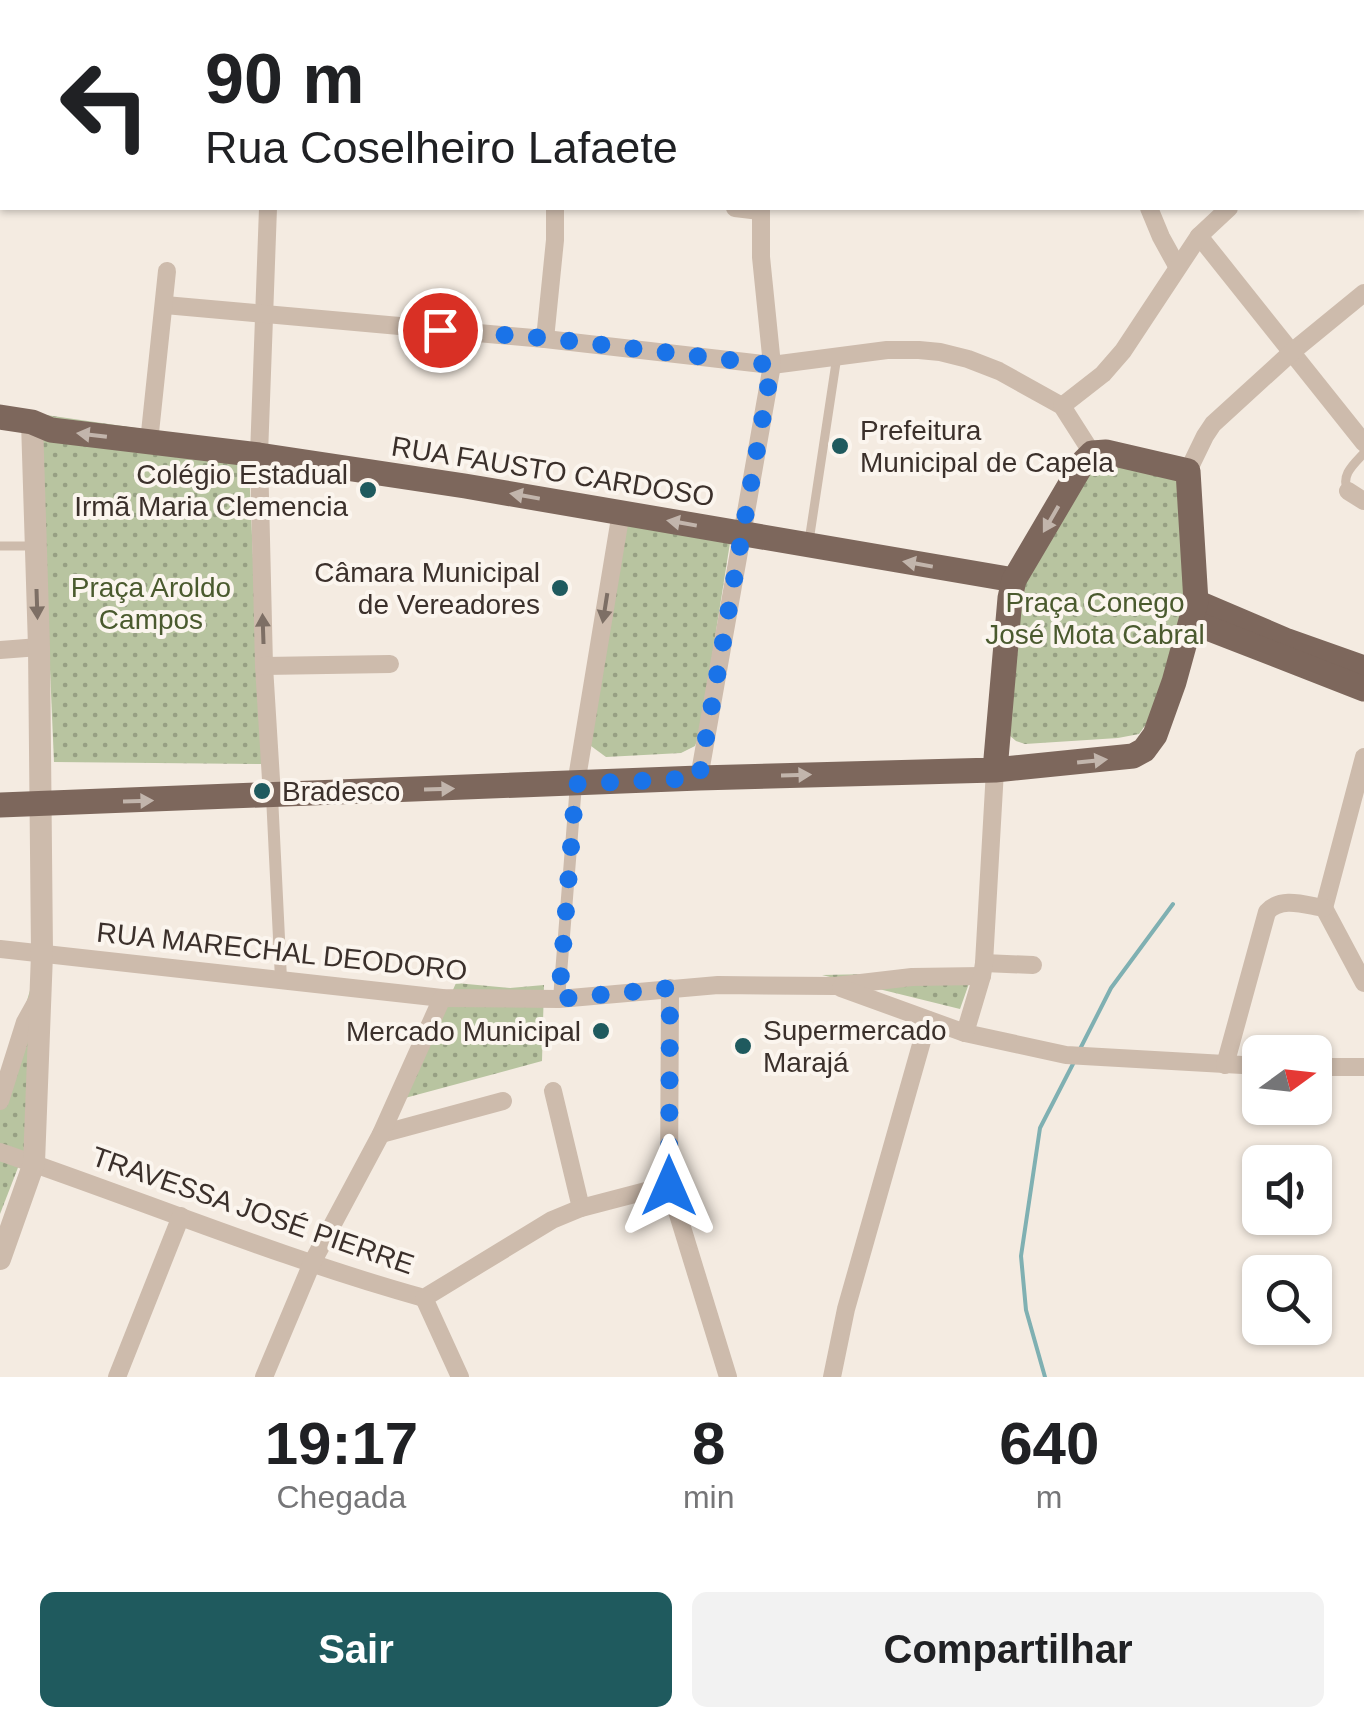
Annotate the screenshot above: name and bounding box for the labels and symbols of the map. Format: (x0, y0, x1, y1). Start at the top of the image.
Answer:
pin (398, 288, 483, 373)
place label: Prefeitura Municipal de Capela (860, 415, 1114, 478)
one-way arrow (76, 427, 108, 443)
street label: RUA FAUSTO CARDOSO (389, 431, 716, 512)
marker: Prefeitura Municipal de Capela (829, 435, 851, 457)
place label: Colégio Estadual Irmã Maria Clemencia (74, 459, 348, 522)
marker: Colégio Estadual Irmã Maria Clemencia (357, 479, 379, 501)
one-way arrow (508, 487, 540, 503)
one-way arrow (1043, 505, 1060, 533)
one-way arrow (666, 515, 697, 530)
one-way arrow (902, 556, 933, 571)
place label: Câmara Municipal de Vereadores (314, 557, 540, 620)
park label: Praça Aroldo Campos (71, 572, 231, 635)
marker: Câmara Municipal de Vereadores (549, 577, 571, 599)
park label: Praça Conego José Mota Cabral (985, 587, 1205, 650)
one-way arrow (30, 589, 46, 621)
one-way arrow (597, 593, 612, 624)
one-way arrow (255, 613, 271, 645)
one-way arrow (1076, 753, 1108, 769)
one-way arrow (781, 767, 813, 783)
place label: Bradesco (282, 776, 400, 807)
marker: Bradesco (251, 780, 273, 802)
one-way arrow (424, 781, 456, 797)
one-way arrow (123, 793, 155, 809)
street label: RUA MARECHAL DEODORO (95, 917, 469, 986)
place label: Supermercado Marajá (763, 1015, 947, 1078)
place label: Mercado Municipal (346, 1016, 581, 1047)
marker: Mercado Municipal (590, 1020, 612, 1042)
marker: Supermercado Marajá (732, 1035, 754, 1057)
north arrow (1242, 1035, 1332, 1125)
position arrow (617, 1134, 721, 1238)
street label: TRAVESSA JOSÉ PIERRE (88, 1141, 418, 1280)

